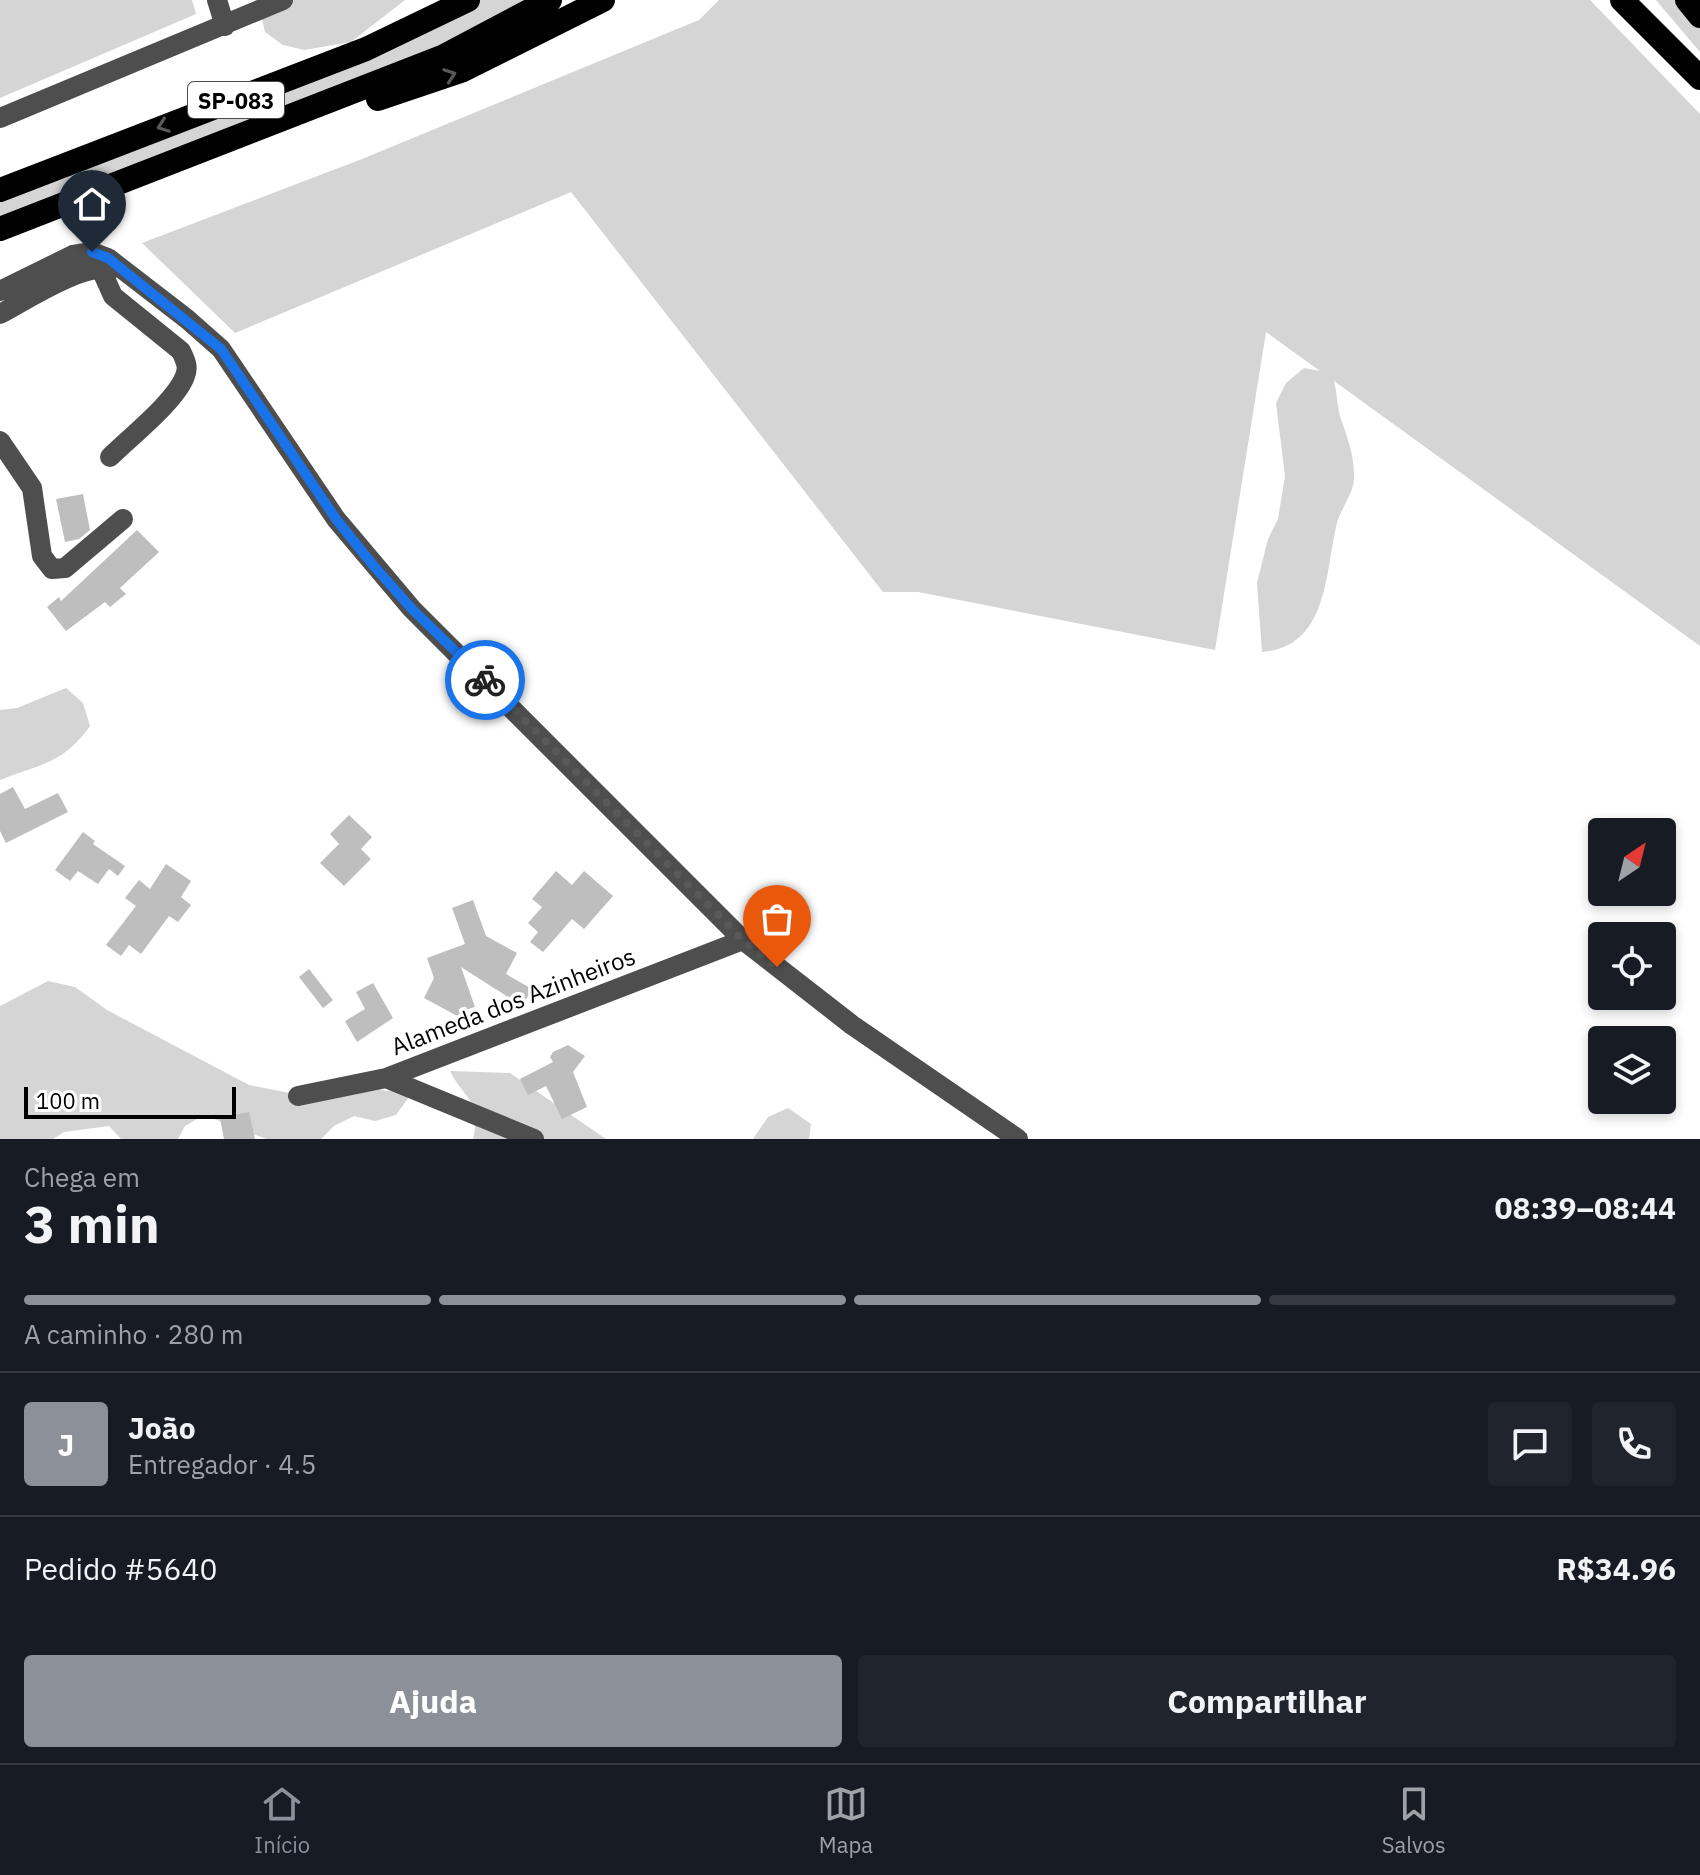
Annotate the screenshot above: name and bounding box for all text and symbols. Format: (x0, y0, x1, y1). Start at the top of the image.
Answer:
one-way arrow (442, 68, 456, 85)
road number: SP-083 (188, 82, 284, 118)
one-way arrow (157, 116, 171, 133)
pin (58, 170, 126, 252)
icon: home (70, 182, 114, 226)
courier (445, 640, 525, 720)
icon: bike (463, 658, 507, 702)
north arrow (1588, 818, 1676, 906)
map controls (1588, 818, 1676, 1114)
pin (743, 885, 811, 967)
icon: bag (755, 897, 799, 941)
button: locate (1588, 922, 1676, 1010)
street label: Alameda dos Azinheiros (386, 940, 640, 1062)
button: layers (1588, 1026, 1676, 1114)
scale bar (24, 1083, 236, 1119)
text: 100 m (36, 1086, 100, 1115)
text: Chega em (24, 1160, 140, 1194)
text: 08:39–08:44 (1495, 1188, 1676, 1227)
text: 3 min (24, 1190, 160, 1257)
text: A caminho · 280 m (24, 1317, 243, 1351)
button: chat (1488, 1402, 1572, 1486)
button: phone (1592, 1402, 1676, 1486)
text: João (128, 1408, 196, 1447)
text: J (58, 1425, 74, 1464)
text: Entregador · 4.5 (128, 1447, 316, 1481)
text: Pedido #5640 (24, 1549, 218, 1588)
text: R$34.96 (1556, 1549, 1676, 1588)
button: Ajuda (24, 1655, 842, 1747)
button: Compartilhar (858, 1655, 1676, 1747)
tab: Início (254, 1782, 310, 1859)
tab: Mapa (819, 1782, 873, 1859)
tab: Salvos (1382, 1782, 1446, 1859)

